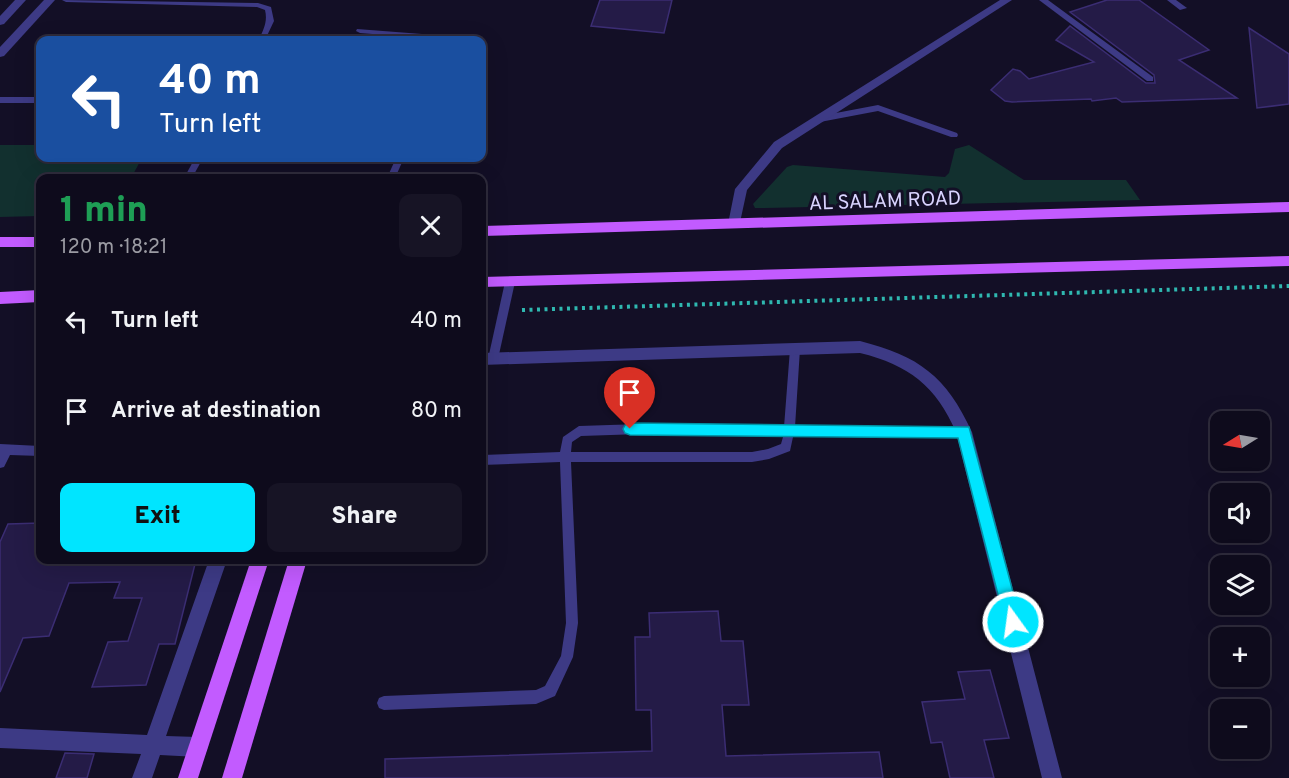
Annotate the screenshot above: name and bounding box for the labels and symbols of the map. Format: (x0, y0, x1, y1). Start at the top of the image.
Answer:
street label: AL SALAM ROAD (808, 186, 962, 218)
pin (604, 367, 655, 429)
north arrow (1210, 411, 1270, 471)
position arrow (981, 590, 1045, 654)

